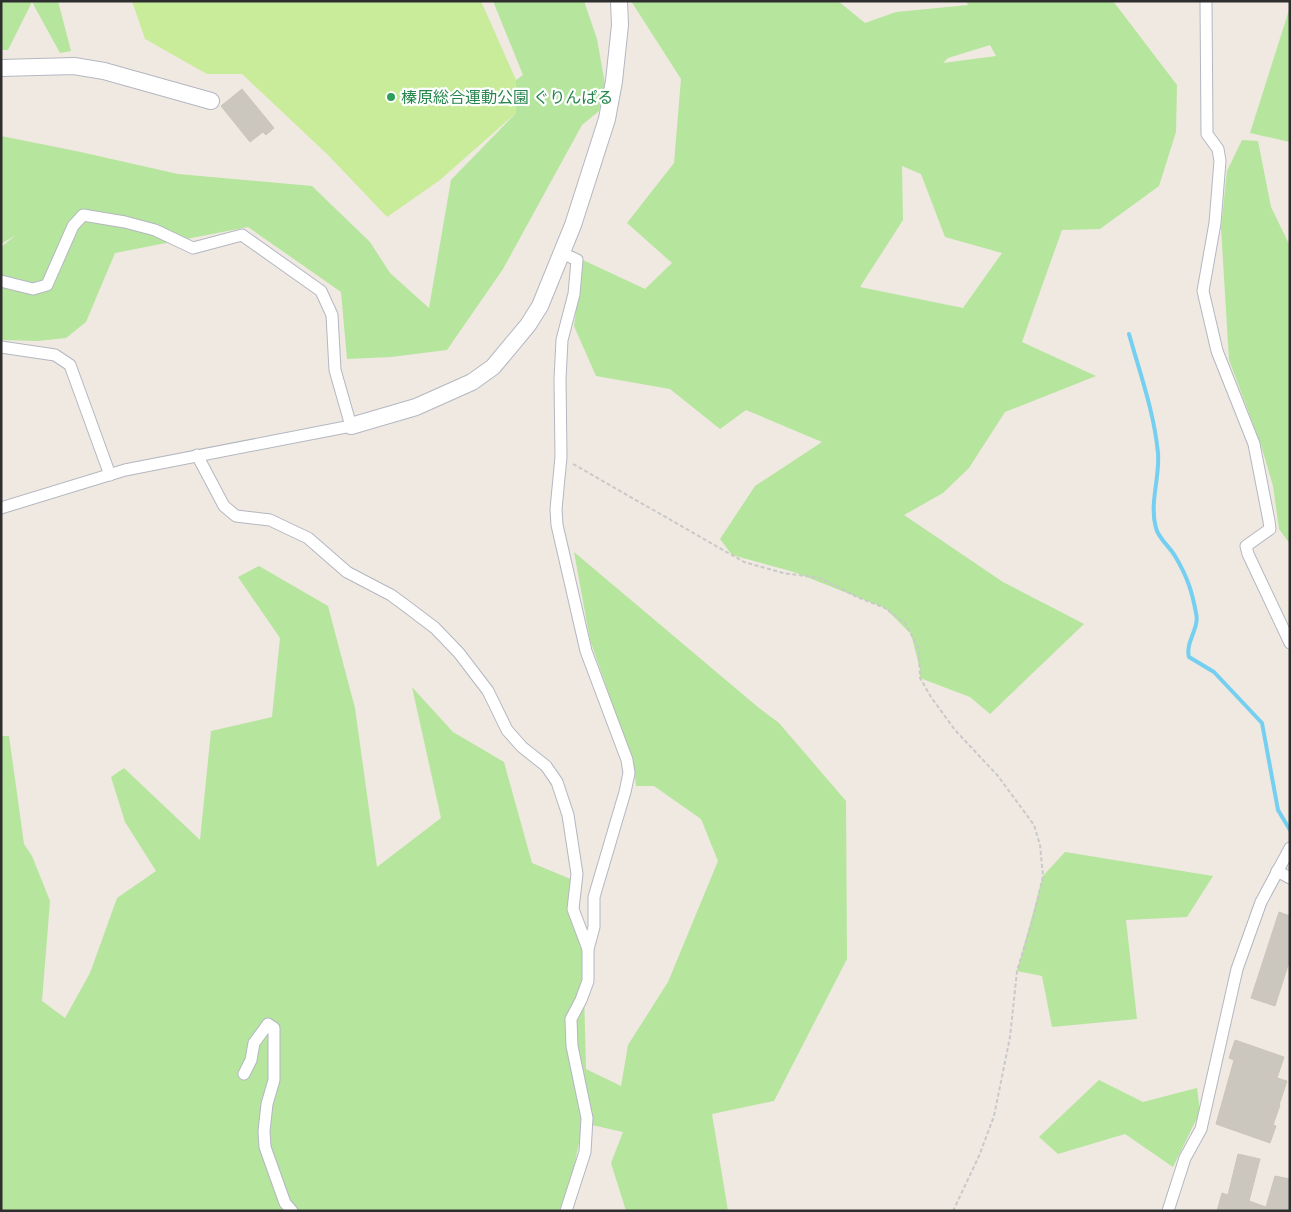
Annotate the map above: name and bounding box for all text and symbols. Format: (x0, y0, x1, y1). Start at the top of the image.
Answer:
place label: 榛原総合運動公園 ぐりんぱる (401, 88, 613, 107)
marker: 榛原総合運動公園 ぐりんぱる (385, 91, 397, 103)

